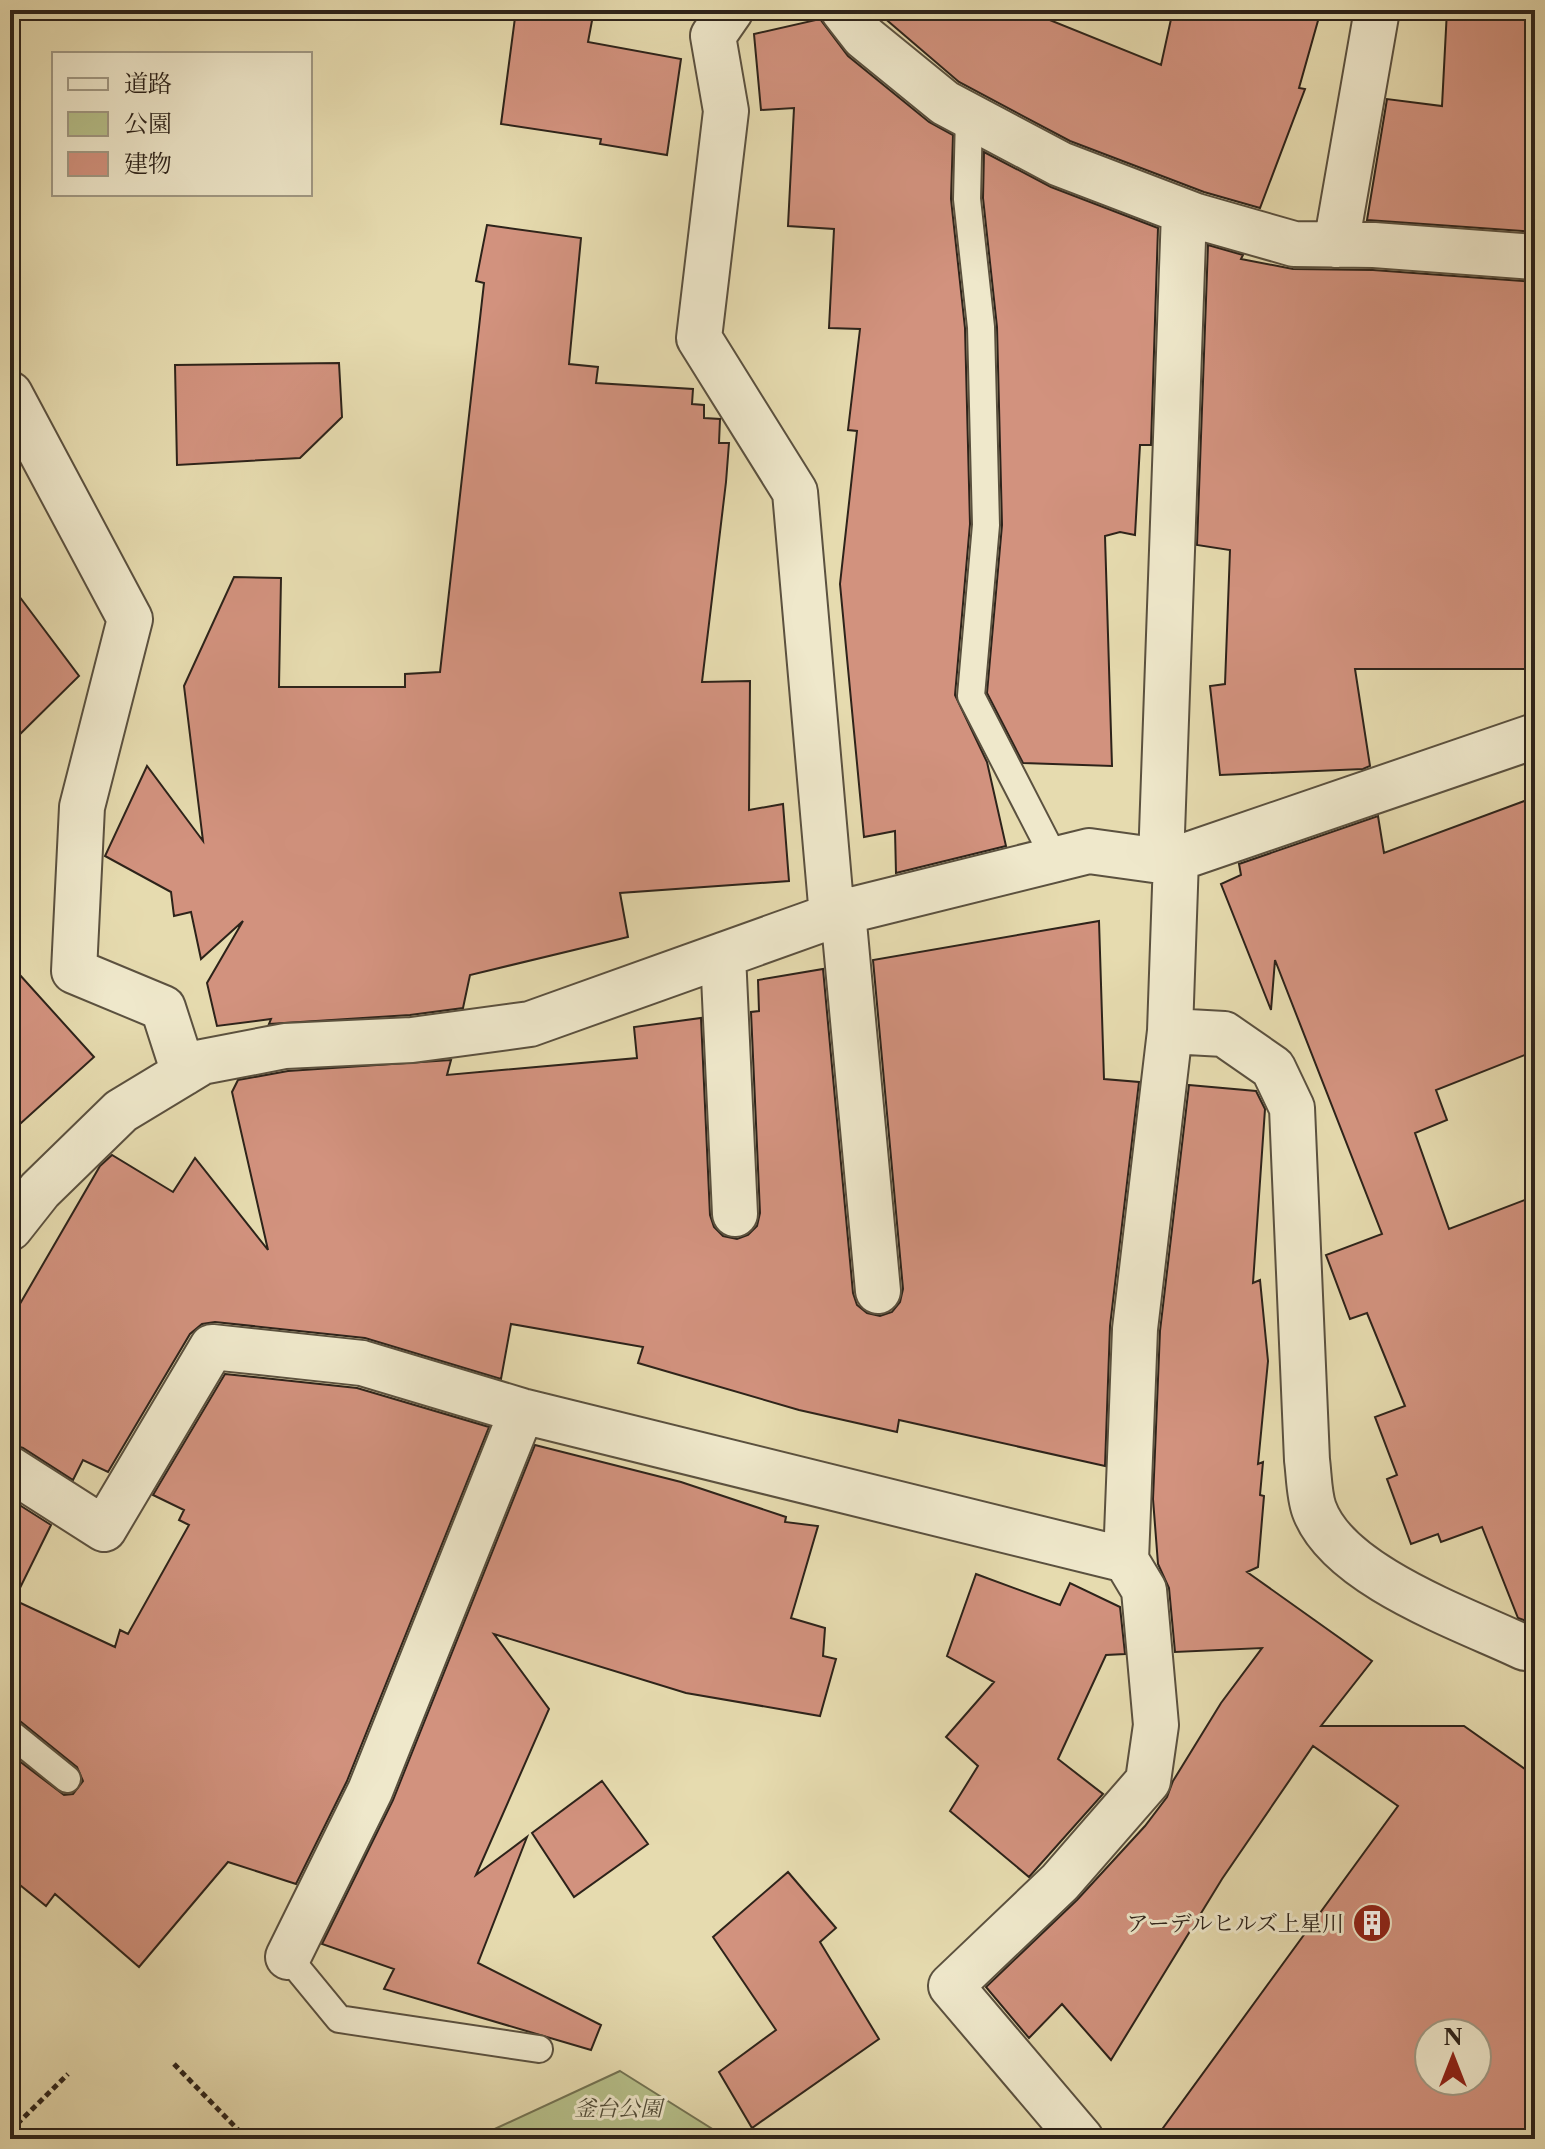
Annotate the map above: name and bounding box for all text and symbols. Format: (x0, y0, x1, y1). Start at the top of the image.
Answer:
legend (52, 52, 312, 196)
text: 道路 (124, 69, 172, 98)
text: 公園 (124, 109, 172, 138)
text: 建物 (124, 149, 172, 178)
building icon: アーデルヒルズ上星川 (1351, 1902, 1393, 1944)
place label: アーデルヒルズ上星川 (1126, 1910, 1344, 1937)
north arrow (1413, 2017, 1493, 2097)
text: N (1443, 2024, 1463, 2051)
park label: 釜台公園 (574, 2095, 665, 2122)

